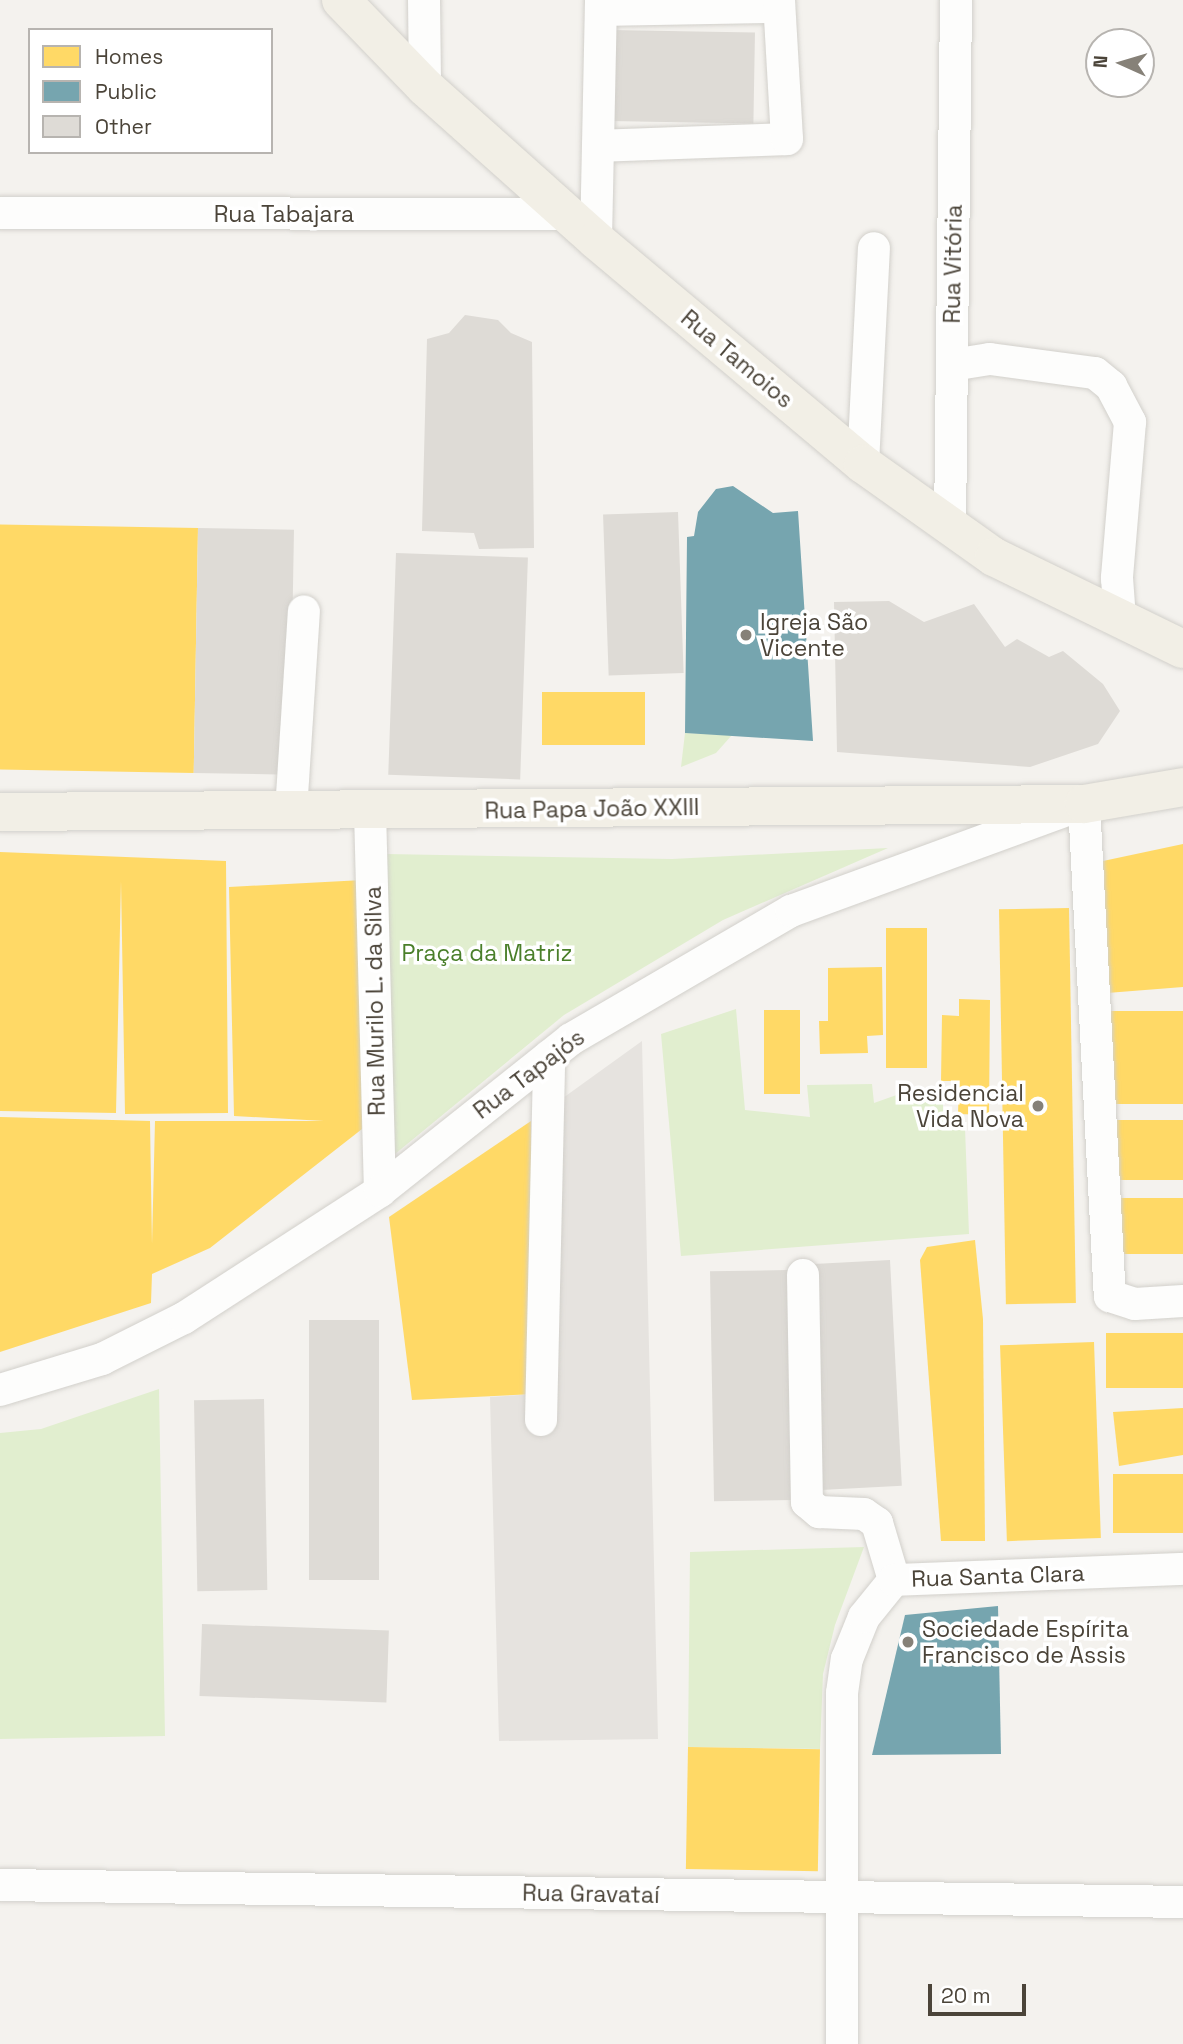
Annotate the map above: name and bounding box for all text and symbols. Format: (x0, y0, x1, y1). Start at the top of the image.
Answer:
legend (28, 28, 273, 154)
north arrow (1085, 28, 1155, 98)
text: Homes (95, 43, 163, 70)
text: N (1088, 54, 1113, 69)
text: Public (95, 78, 157, 105)
text: Other (95, 113, 152, 140)
street label: Rua Tabajara (214, 200, 354, 228)
street label: Rua Vitória (938, 204, 968, 324)
street label: Rua Tamoios (675, 304, 799, 414)
place label: Igreja São Vicente (760, 608, 868, 662)
marker: Igreja São Vicente (738, 627, 754, 643)
street label: Rua Papa João XXIII (484, 793, 700, 825)
street label: Rua Murilo L. da Silva (359, 885, 391, 1117)
park label: Praça da Matriz (401, 939, 573, 967)
street label: Rua Tapajós (468, 1023, 590, 1125)
place label: Residencial Vida Nova (897, 1079, 1024, 1133)
marker: Residencial Vida Nova (1030, 1098, 1046, 1114)
street label: Rua Santa Clara (911, 1559, 1085, 1593)
place label: Sociedade Espírita Francisco de Assis (922, 1615, 1129, 1669)
marker: Sociedade Espírita Francisco de Assis (900, 1634, 916, 1650)
street label: Rua Gravataí (522, 1879, 660, 1909)
scale bar (931, 1970, 1029, 2014)
text: 20 m (941, 1982, 991, 2009)

